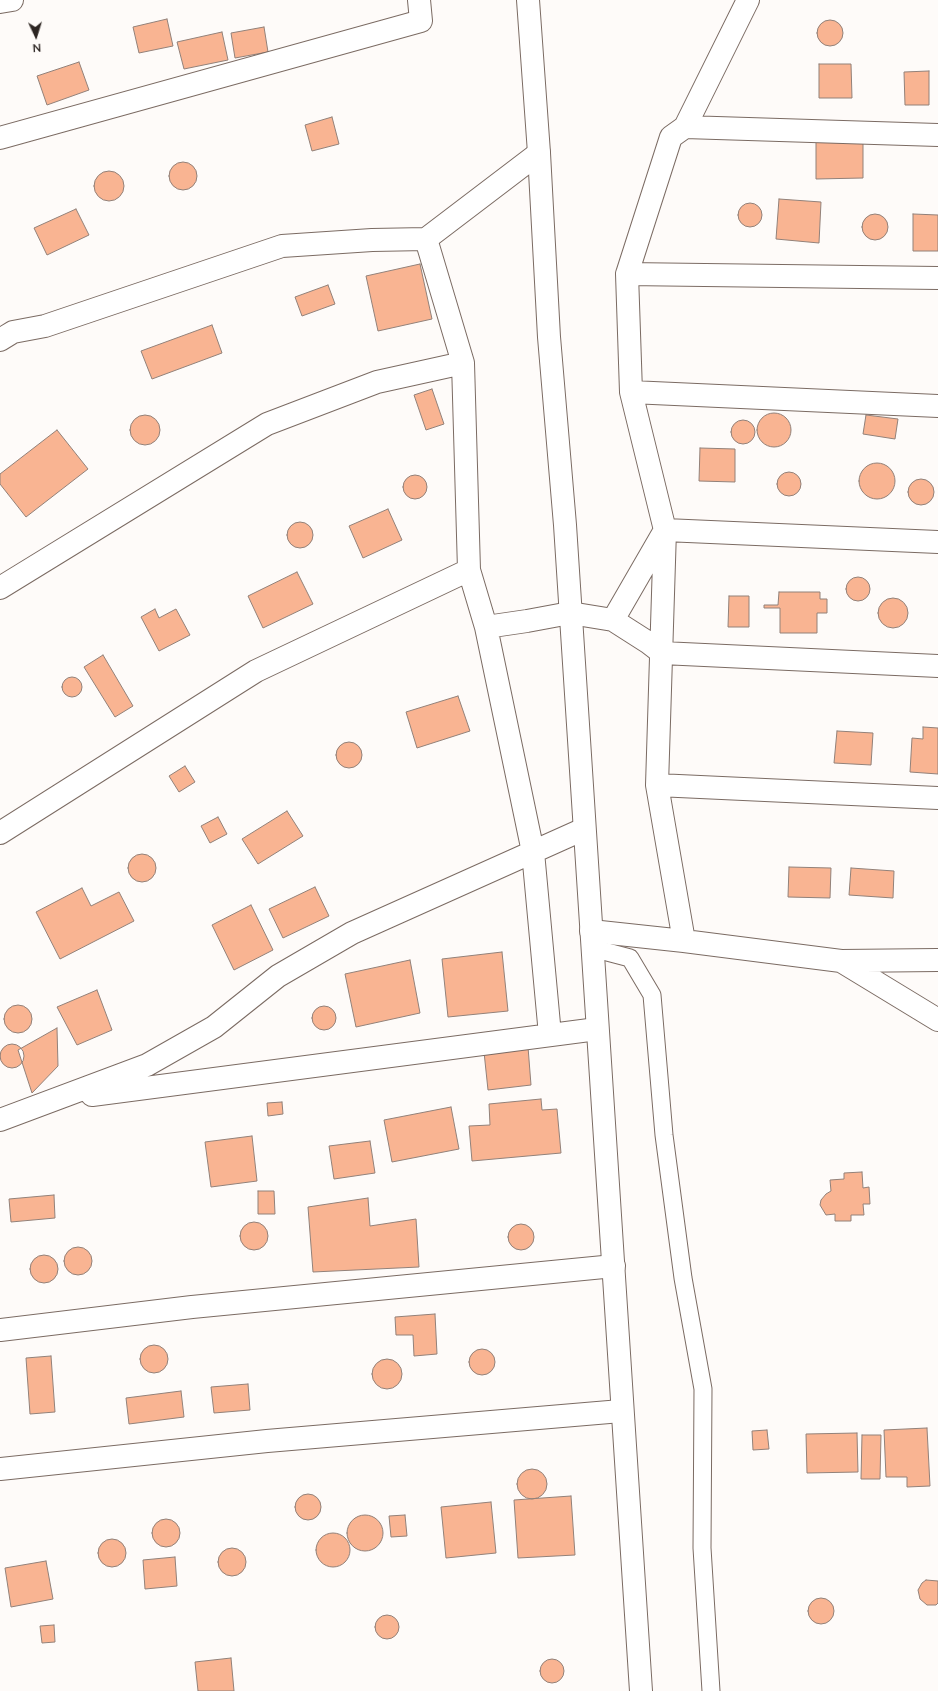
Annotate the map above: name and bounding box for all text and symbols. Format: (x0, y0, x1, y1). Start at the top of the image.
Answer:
north arrow (16, 16, 56, 56)
text: N (32, 42, 42, 55)

